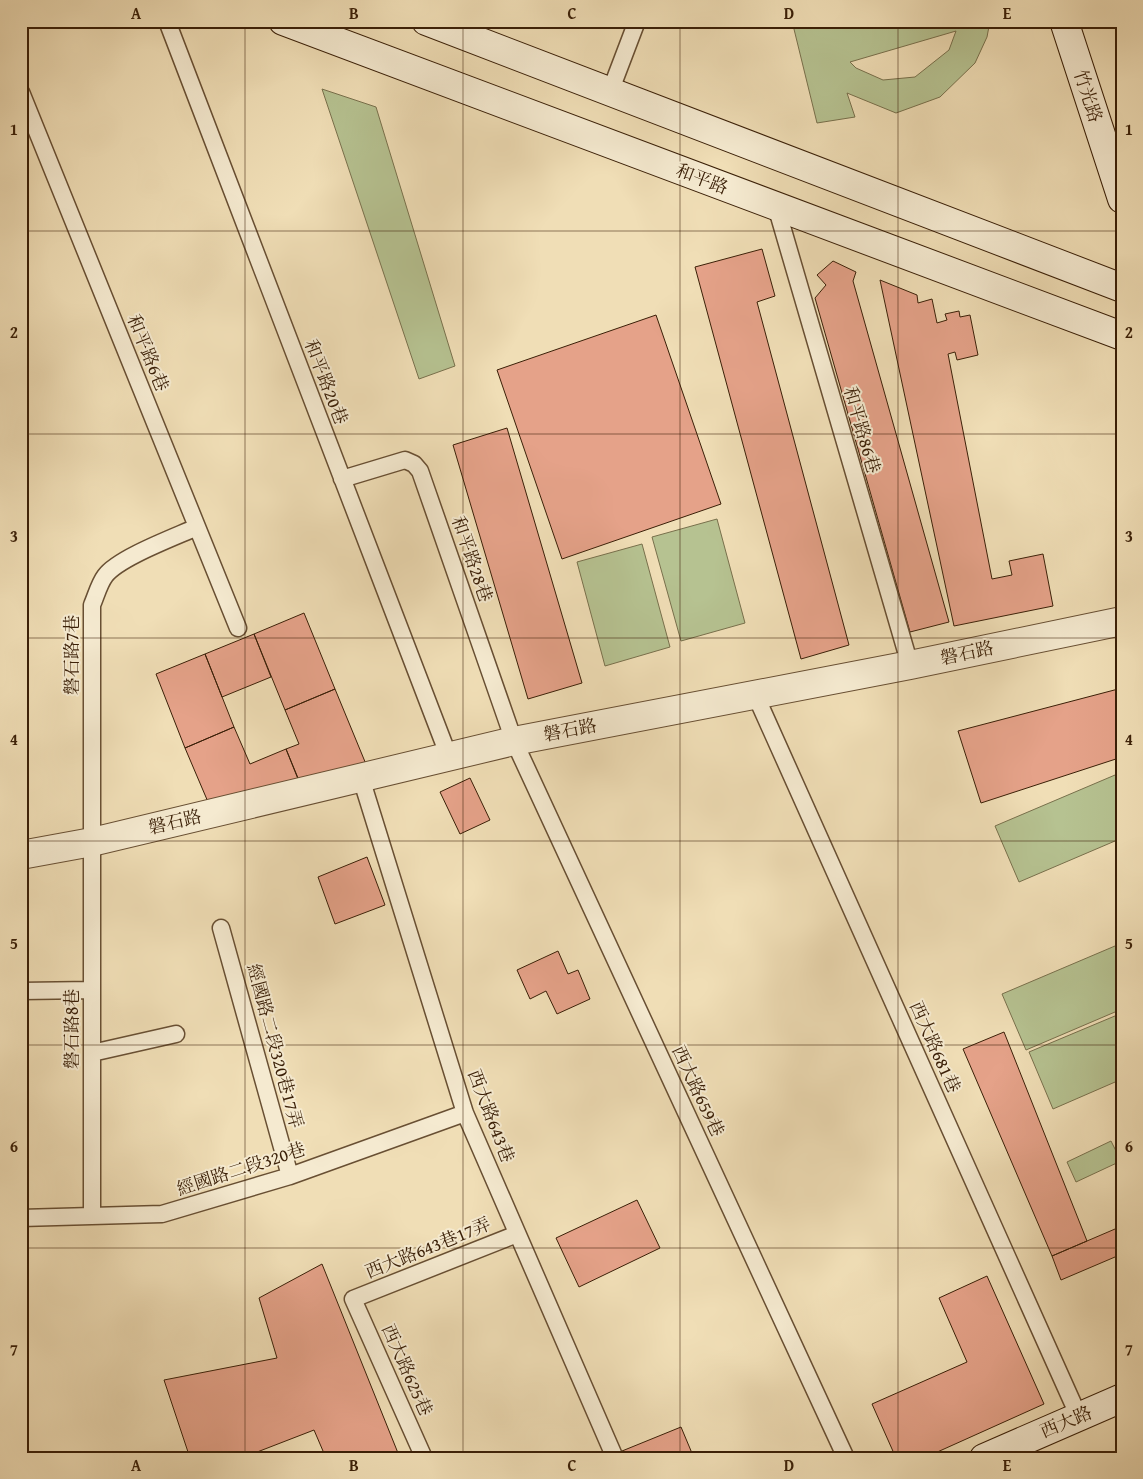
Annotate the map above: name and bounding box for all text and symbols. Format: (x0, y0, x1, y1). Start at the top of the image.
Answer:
text: A (131, 1, 142, 25)
text: B (349, 1, 359, 25)
text: C (567, 1, 577, 25)
text: D (784, 1, 794, 25)
text: E (1003, 1, 1012, 25)
street label: 竹光路 (1067, 66, 1110, 126)
text: 1 (10, 117, 18, 141)
text: 1 (1125, 117, 1133, 141)
street label: 和平路 (672, 156, 732, 201)
street label: 和平路6巷 (121, 310, 176, 395)
text: 2 (10, 320, 18, 344)
text: 2 (1125, 320, 1133, 344)
street label: 和平路20巷 (298, 335, 355, 428)
street label: 和平路86巷 (837, 383, 888, 477)
street label: 和平路28巷 (445, 512, 500, 605)
text: 3 (10, 524, 18, 548)
text: 3 (1125, 524, 1133, 548)
street label: 磐石路7巷 (58, 615, 85, 695)
street label: 磐石路 (938, 634, 996, 671)
street label: 磐石路 (541, 711, 599, 748)
text: 4 (10, 727, 18, 751)
text: 4 (1125, 727, 1133, 751)
street label: 磐石路 (146, 802, 204, 841)
text: 5 (10, 931, 18, 955)
text: 5 (1125, 931, 1133, 955)
street label: 經國路二段320巷17弄 (241, 961, 310, 1131)
street label: 磐石路8巷 (58, 989, 85, 1069)
street label: 西大路681巷 (903, 997, 968, 1097)
street label: 西大路659巷 (666, 1041, 731, 1141)
street label: 西大路643巷 (461, 1065, 522, 1166)
text: 6 (10, 1134, 18, 1158)
text: 6 (1125, 1134, 1133, 1158)
street label: 經國路二段320巷 (173, 1135, 309, 1202)
street label: 西大路643巷17弄 (361, 1210, 495, 1285)
street label: 西大路625巷 (375, 1320, 440, 1420)
text: 7 (10, 1337, 18, 1361)
text: 7 (1125, 1337, 1133, 1361)
street label: 西大路 (1036, 1399, 1096, 1445)
text: A (131, 1453, 142, 1477)
text: B (349, 1453, 359, 1477)
text: C (567, 1453, 577, 1477)
text: D (784, 1453, 794, 1477)
text: E (1003, 1453, 1012, 1477)

